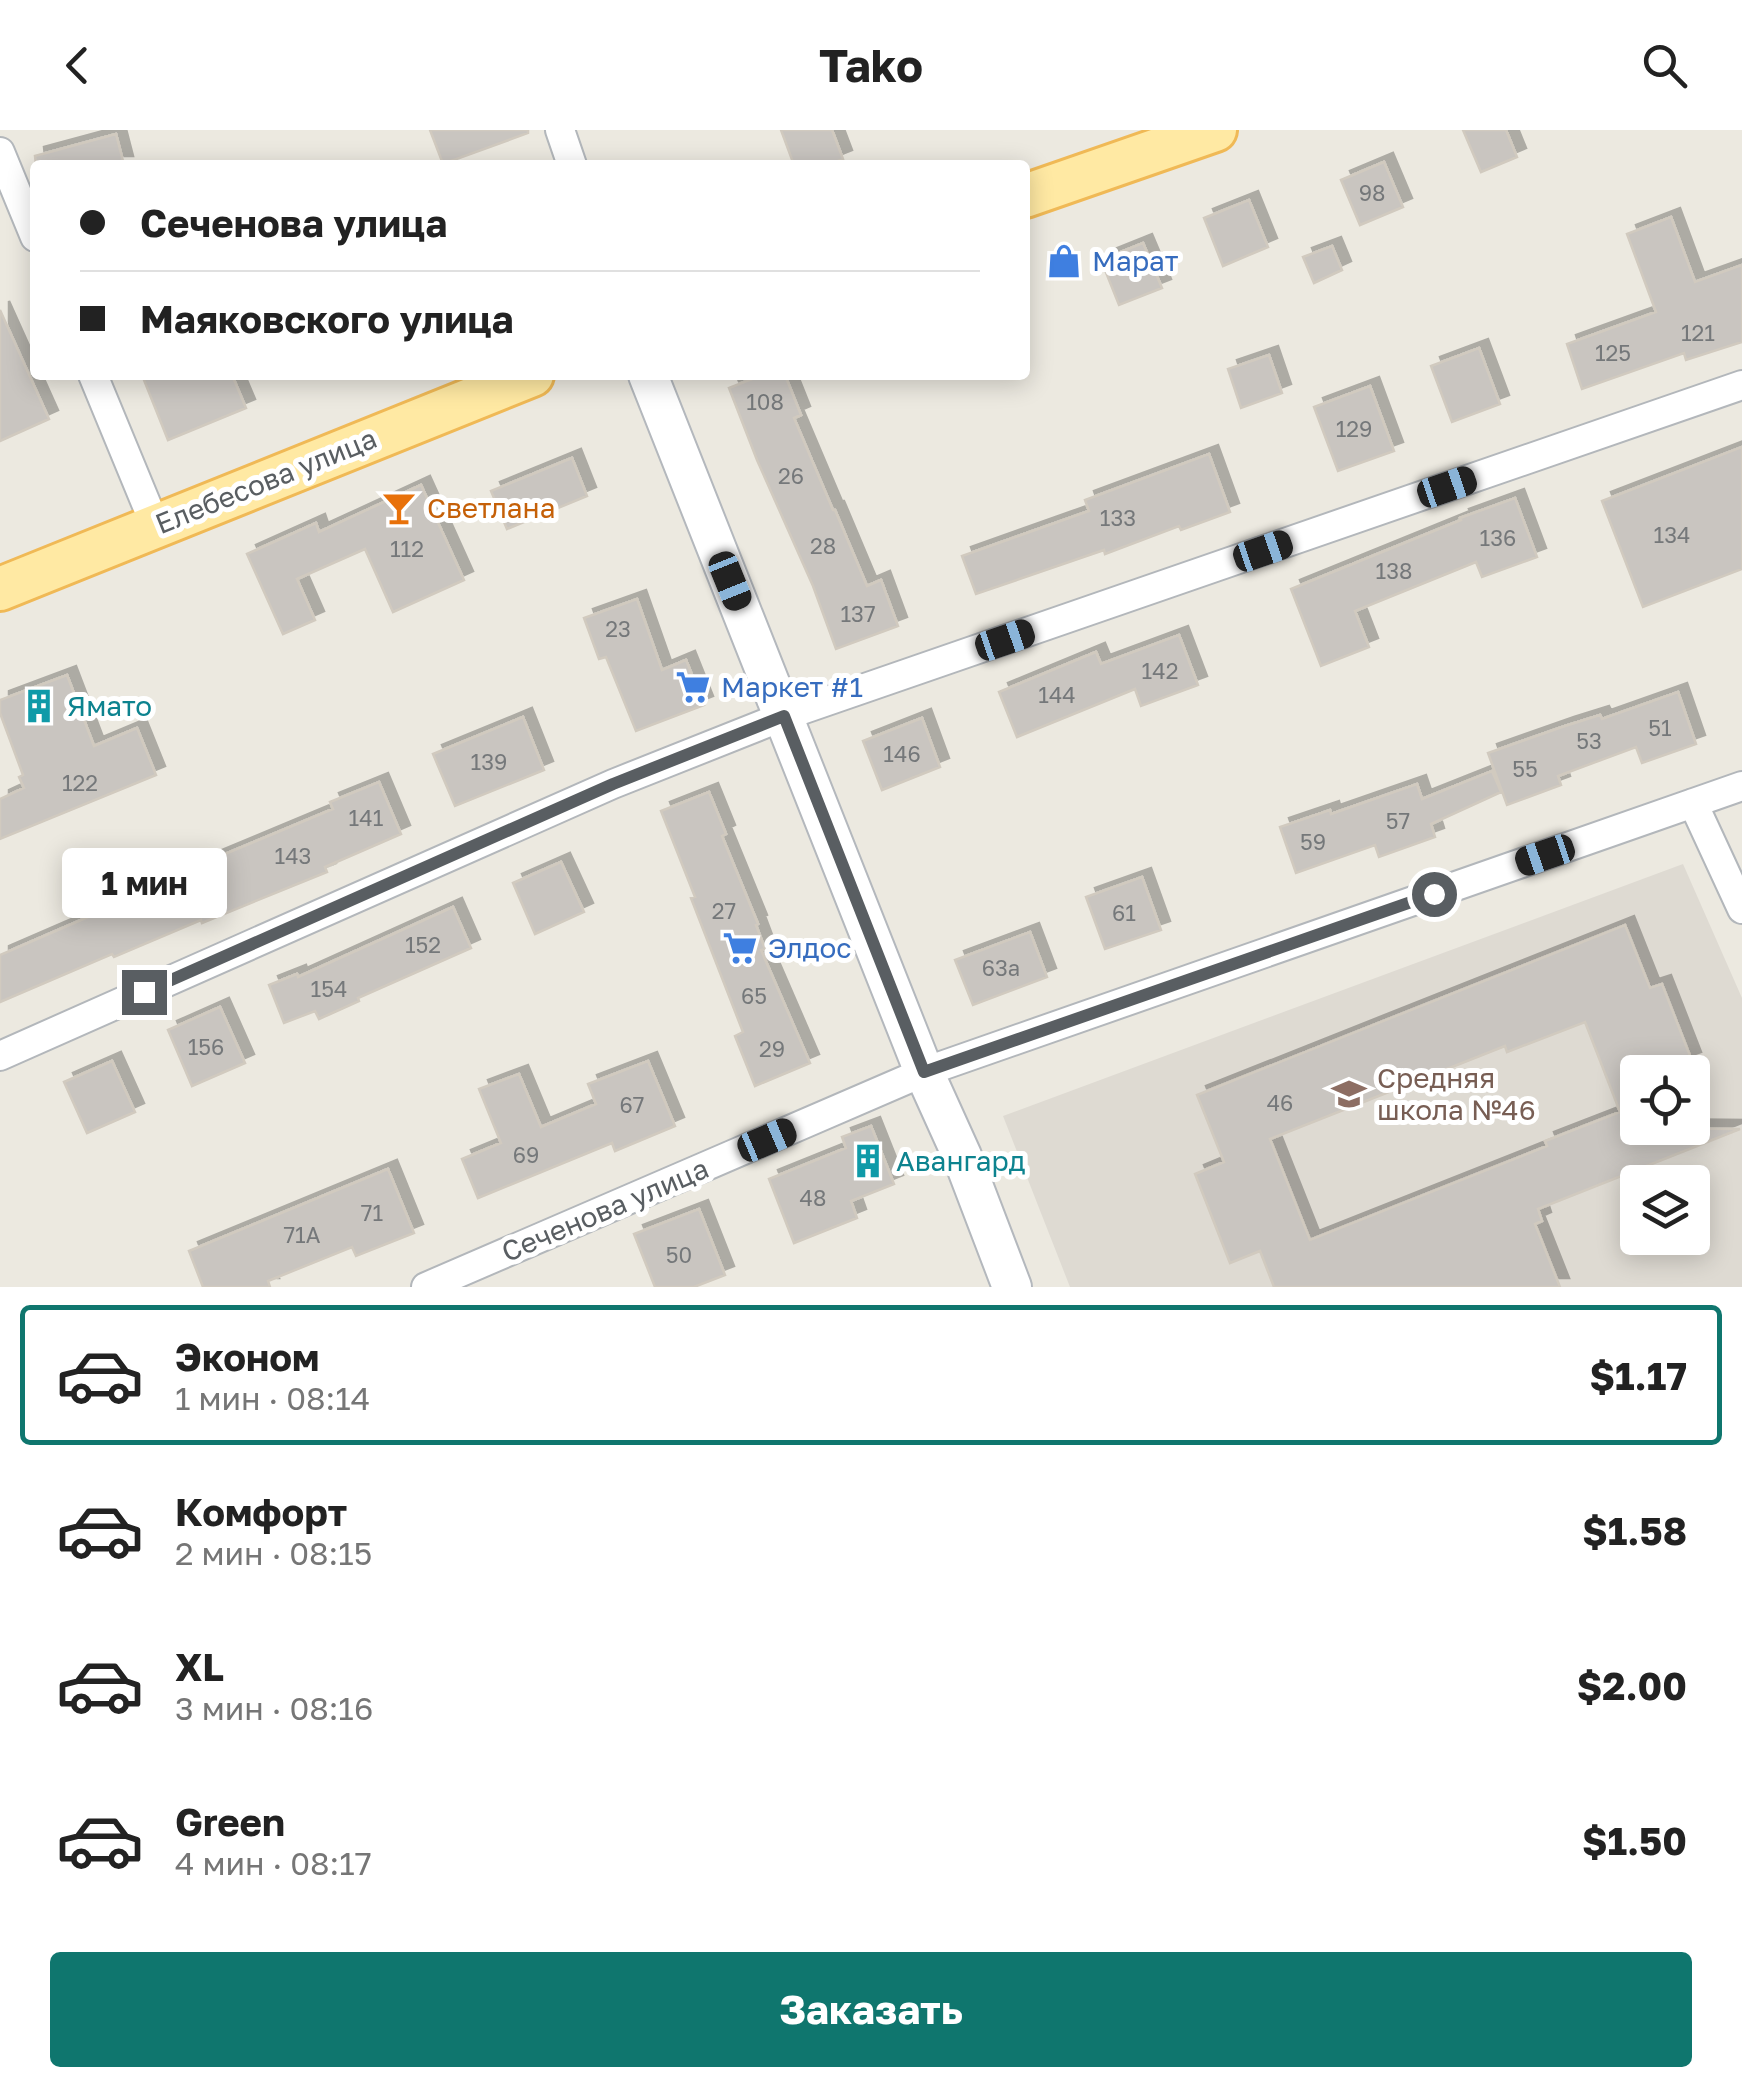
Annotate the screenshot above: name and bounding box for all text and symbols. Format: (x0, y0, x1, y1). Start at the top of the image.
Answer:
icon: back (50, 38, 105, 93)
text: Tako (819, 38, 923, 92)
icon: search (1637, 38, 1692, 93)
house number: 98 (1359, 179, 1385, 206)
text: Сеченова улица (140, 200, 447, 245)
shop icon: Марат (1045, 242, 1083, 280)
place label: Марат (1092, 244, 1179, 277)
text: Маяковского улица (140, 296, 514, 341)
house number: 121 (1681, 319, 1715, 346)
house number: 125 (1595, 339, 1631, 366)
house number: 108 (746, 388, 784, 415)
house number: 129 (1336, 415, 1372, 442)
street label: Елебесова улица (150, 421, 381, 540)
house number: 26 (778, 462, 804, 489)
car (1414, 463, 1480, 511)
bar icon: Светлана (380, 489, 418, 527)
place label: Светлана (427, 491, 556, 524)
house number: 133 (1100, 504, 1136, 531)
house number: 134 (1654, 521, 1690, 548)
house number: 136 (1480, 524, 1516, 551)
car (1230, 527, 1296, 575)
house number: 28 (810, 532, 836, 559)
house number: 112 (390, 535, 424, 562)
car (705, 548, 755, 614)
house number: 138 (1376, 557, 1412, 584)
house number: 137 (840, 600, 876, 627)
house number: 23 (605, 615, 631, 642)
car (972, 616, 1038, 664)
house number: 142 (1142, 657, 1178, 684)
supermarket icon: Маркет #1 (674, 668, 712, 706)
place label: Маркет #1 (721, 670, 863, 703)
house number: 144 (1038, 681, 1076, 708)
building icon: Ямато (20, 687, 58, 725)
place label: Ямато (67, 689, 152, 722)
house number: 51 (1648, 714, 1672, 741)
house number: 53 (1576, 727, 1602, 754)
house number: 146 (883, 740, 921, 767)
house number: 139 (471, 748, 507, 775)
house number: 55 (1512, 755, 1538, 782)
house number: 122 (62, 769, 98, 796)
house number: 141 (349, 804, 384, 831)
house number: 57 (1386, 807, 1410, 834)
house number: 59 (1300, 828, 1326, 855)
car (1512, 831, 1578, 879)
house number: 143 (275, 842, 311, 869)
callout: 1 мин (62, 847, 226, 917)
text: 1 мин (101, 864, 188, 902)
route start (1412, 872, 1457, 917)
house number: 27 (712, 897, 736, 924)
house number: 61 (1112, 899, 1136, 926)
supermarket icon: Элдос (721, 929, 759, 967)
house number: 152 (405, 931, 441, 958)
place label: Элдос (768, 931, 852, 964)
house number: 63а (982, 954, 1020, 981)
route end (122, 970, 167, 1015)
house number: 154 (311, 975, 347, 1002)
house number: 65 (741, 982, 767, 1009)
house number: 156 (188, 1033, 224, 1060)
house number: 29 (759, 1035, 785, 1062)
map controls (1620, 1055, 1710, 1255)
button: locate (1620, 1055, 1710, 1145)
place label: Средняя школа №46 (1377, 1061, 1536, 1126)
school or university icon: Средняя школа №46 (1330, 1075, 1368, 1113)
house number: 46 (1267, 1089, 1293, 1116)
house number: 67 (620, 1091, 644, 1118)
car (734, 1114, 800, 1166)
house number: 69 (513, 1141, 539, 1168)
building icon: Авангард (849, 1142, 887, 1180)
place label: Авангард (896, 1144, 1026, 1177)
street label: Сеченова улица (496, 1151, 713, 1268)
button: layers (1620, 1165, 1710, 1255)
house number: 48 (800, 1184, 826, 1211)
house number: 71 (361, 1199, 383, 1226)
house number: 71А (283, 1221, 321, 1248)
house number: 50 (666, 1241, 692, 1268)
icon: car (55, 1330, 145, 1420)
text: Эконом (175, 1334, 319, 1379)
text: $1.17 (1590, 1353, 1687, 1398)
text: 1 мин · 08:14 (175, 1379, 370, 1417)
icon: car (55, 1485, 145, 1575)
text: Комфорт (175, 1489, 347, 1534)
text: $1.58 (1582, 1508, 1687, 1553)
text: 2 мин · 08:15 (175, 1534, 372, 1572)
icon: car (55, 1640, 145, 1730)
text: XL (175, 1644, 224, 1689)
text: $2.00 (1577, 1663, 1687, 1708)
text: 3 мин · 08:16 (175, 1689, 373, 1727)
icon: car (55, 1795, 145, 1885)
text: Green (175, 1799, 285, 1844)
text: $1.50 (1582, 1818, 1687, 1863)
text: 4 мин · 08:17 (175, 1844, 372, 1882)
button: Заказать (50, 1952, 1692, 2067)

